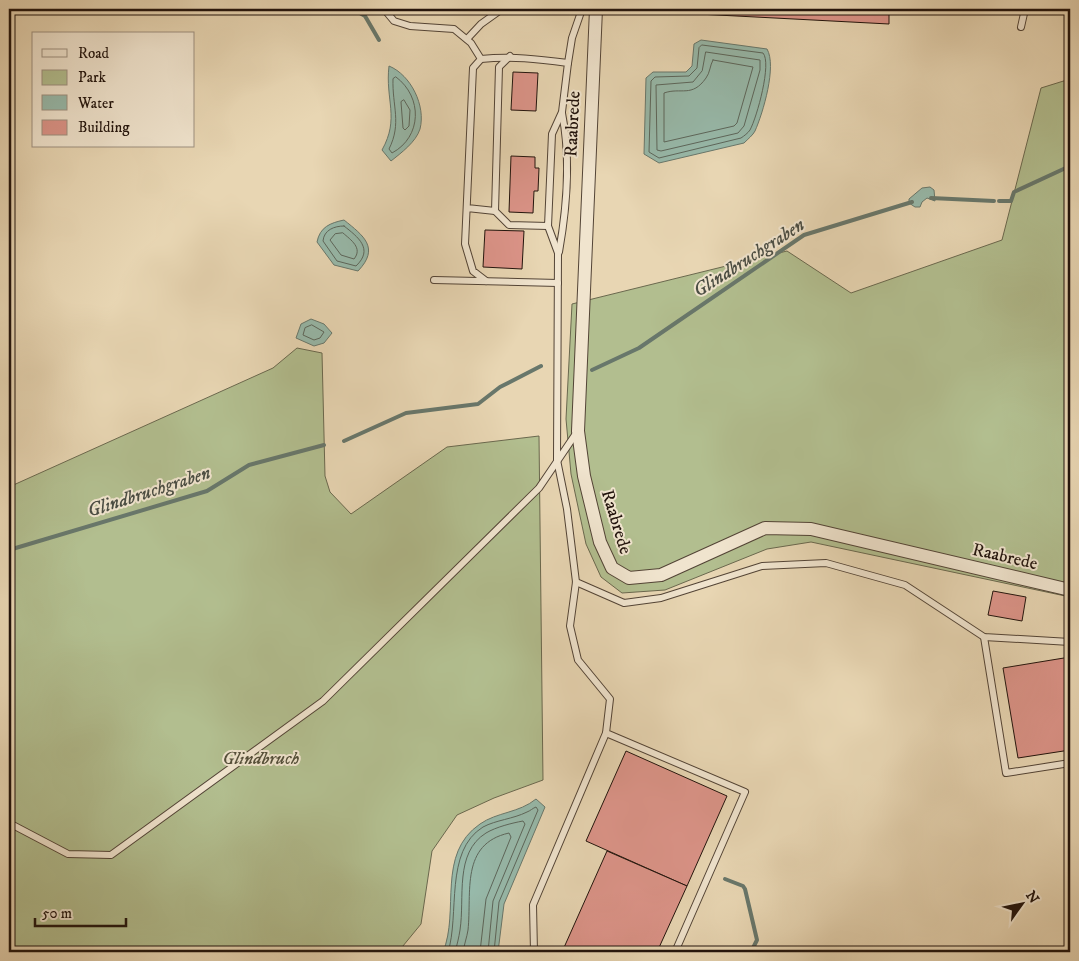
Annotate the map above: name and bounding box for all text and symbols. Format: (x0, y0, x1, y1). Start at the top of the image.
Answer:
legend (32, 32, 195, 148)
text: Road (78, 44, 110, 63)
text: Park (78, 68, 107, 87)
street label: Raabrede (560, 90, 586, 158)
text: Water (77, 94, 114, 113)
text: Building (78, 118, 130, 137)
water label: Glindbruchgraben (689, 213, 809, 303)
water label: Glindbruchgraben (84, 461, 214, 523)
street label: Raabrede (596, 487, 636, 557)
street label: Raabrede (970, 539, 1040, 575)
park label: Glindbruch (223, 748, 299, 770)
north arrow (996, 878, 1046, 928)
text: N (1021, 888, 1043, 908)
scale bar (35, 896, 126, 928)
text: 50 m (42, 904, 72, 923)

